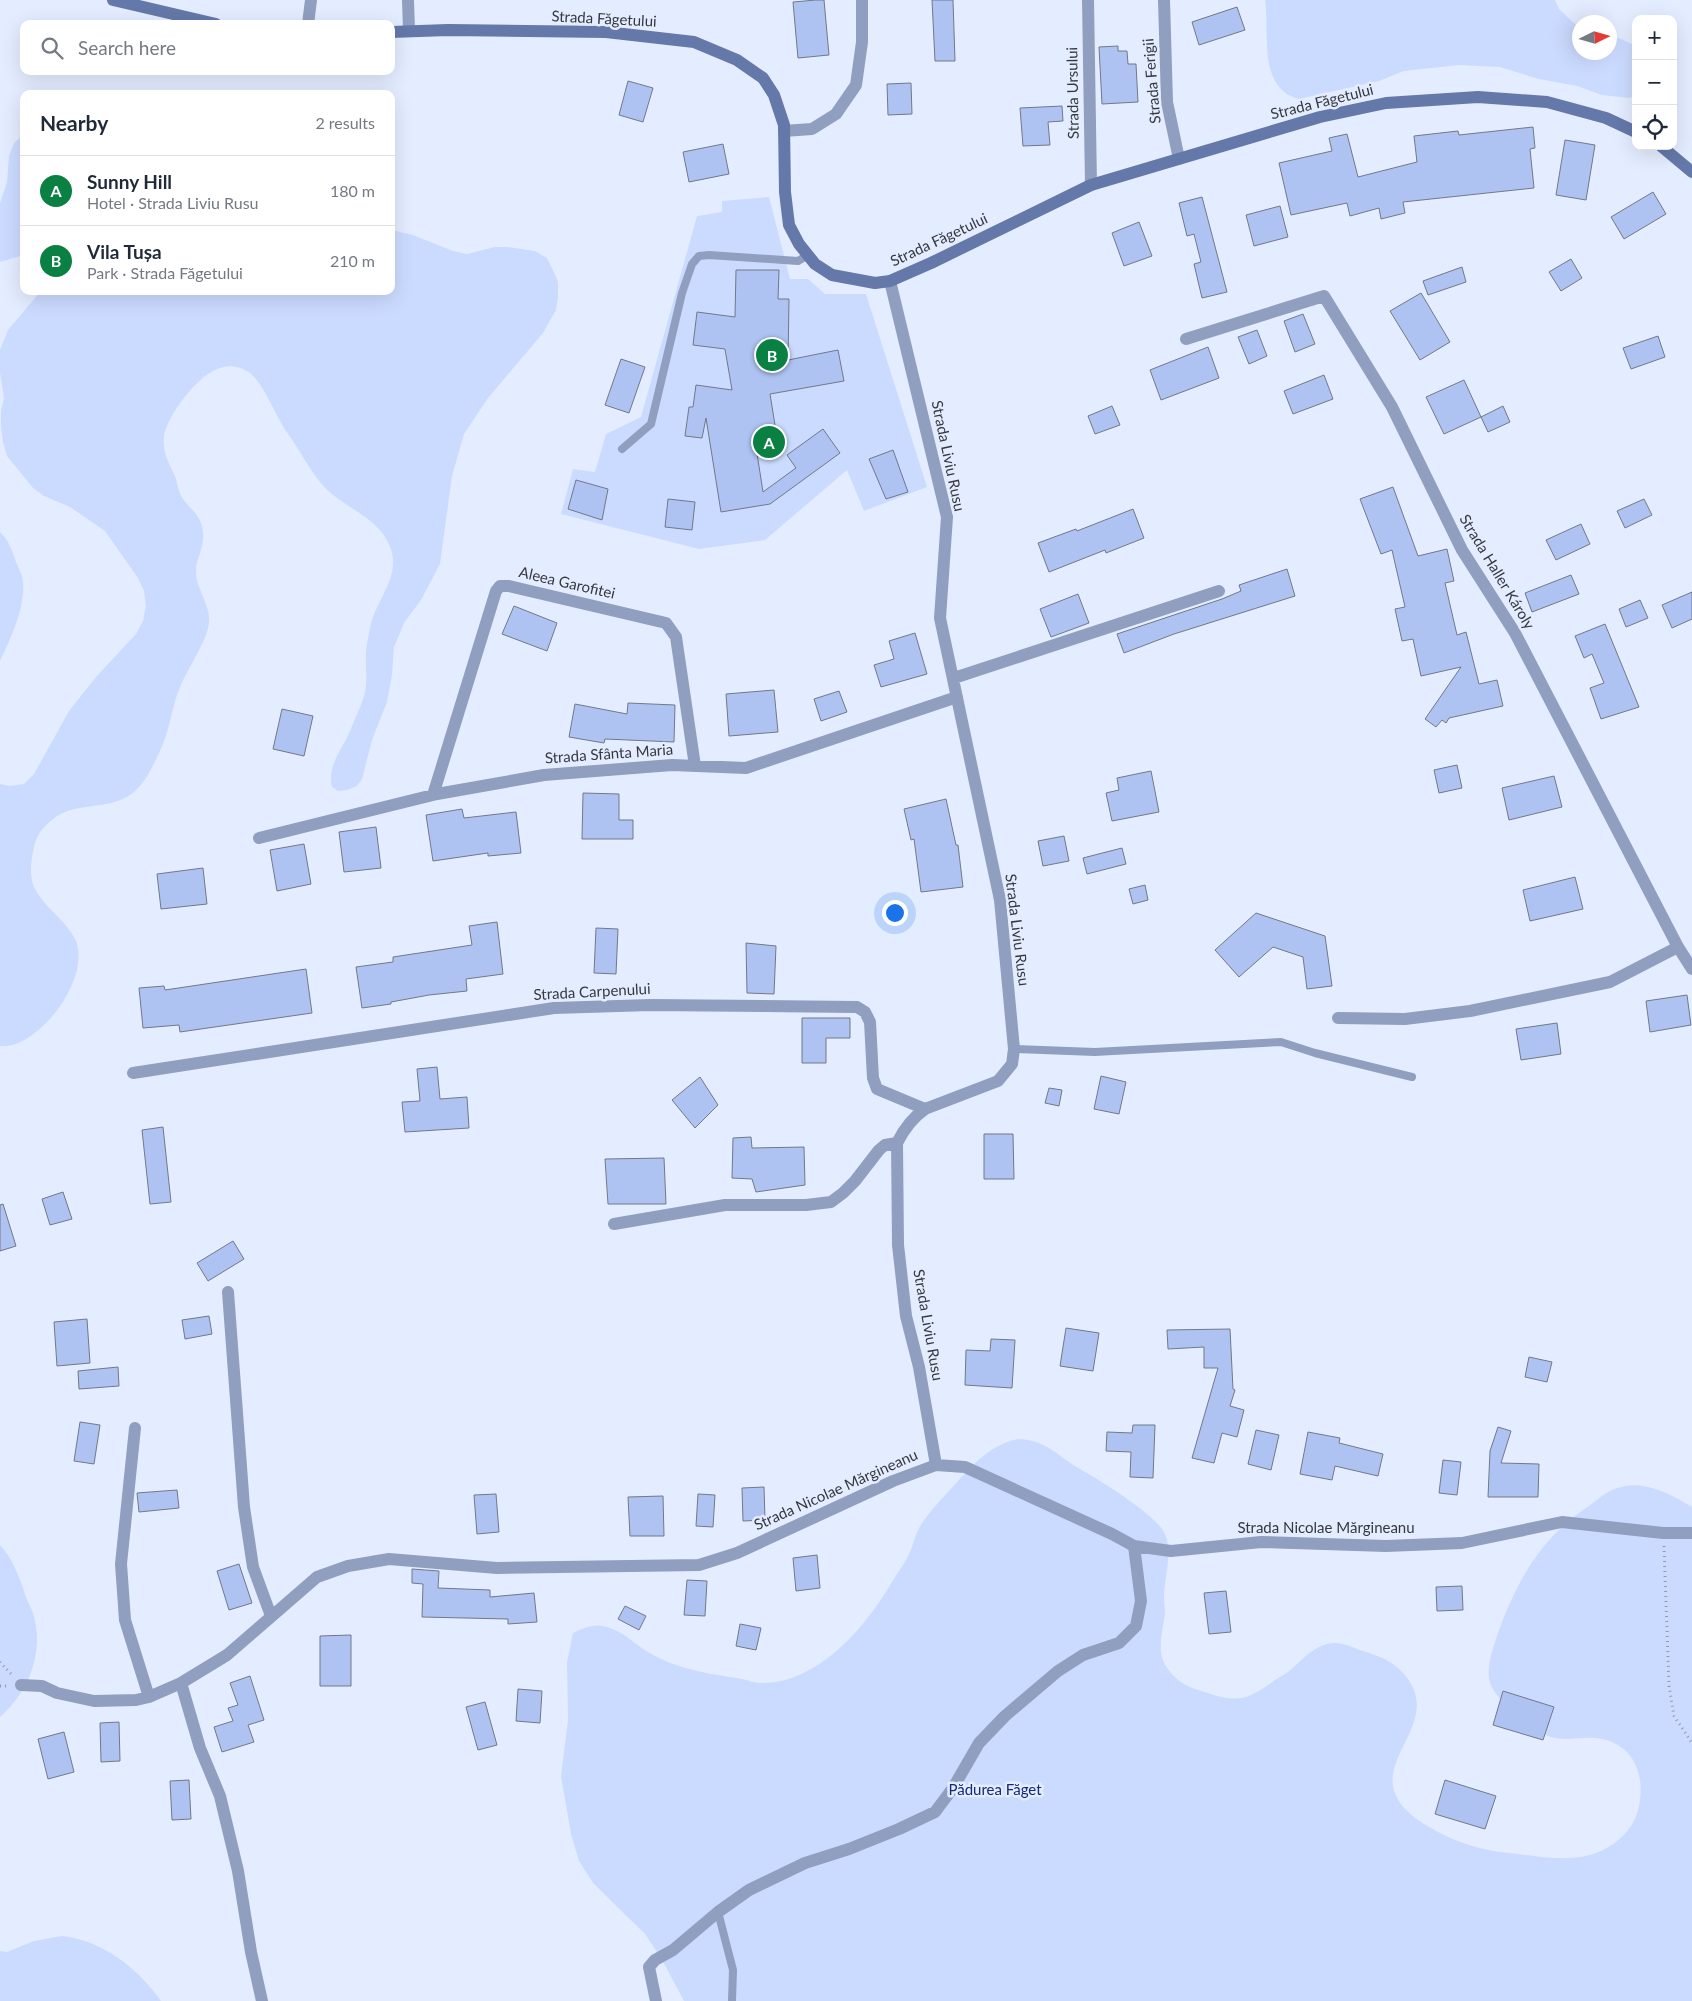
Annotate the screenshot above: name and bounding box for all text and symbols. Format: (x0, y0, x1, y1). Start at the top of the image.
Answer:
street label: Strada Făgetului (551, 6, 657, 30)
north arrow (1572, 15, 1617, 60)
map controls (1632, 15, 1677, 150)
button: + (1632, 15, 1677, 60)
search box (20, 20, 395, 75)
icon: search (38, 34, 66, 62)
text: Search here (78, 36, 176, 59)
street label: Strada Ferigii (1138, 38, 1164, 124)
street label: Strada Ursului (1062, 47, 1082, 139)
button: − (1632, 60, 1677, 105)
street label: Strada Făgetului (1268, 80, 1375, 123)
button: locate (1632, 105, 1677, 150)
text: Nearby (40, 110, 108, 135)
text: 2 results (315, 113, 375, 132)
text: Sunny Hill (87, 170, 172, 193)
text: A (50, 181, 62, 200)
text: 180 m (330, 181, 375, 200)
text: Hotel · Strada Liviu Rusu (87, 193, 259, 212)
street label: Strada Făgetului (887, 209, 990, 270)
text: Vila Tușa (87, 240, 162, 263)
text: B (51, 251, 61, 270)
text: 210 m (330, 251, 375, 270)
text: Park · Strada Făgetului (87, 263, 243, 282)
pin: B (756, 336, 788, 374)
street label: Strada Liviu Rusu (928, 399, 970, 513)
pin: A (753, 423, 785, 461)
street label: Strada Haller Károly (1457, 511, 1539, 632)
street label: Aleea Garofitei (517, 562, 617, 602)
street label: Strada Sfânta Maria (544, 740, 674, 766)
street label: Strada Liviu Rusu (1002, 873, 1034, 987)
your location (882, 900, 908, 926)
street label: Strada Carpenului (533, 979, 651, 1003)
street label: Strada Liviu Rusu (910, 1268, 948, 1382)
street label: Strada Nicolae Mărgineanu (751, 1445, 920, 1533)
street label: Strada Nicolae Mărgineanu (1237, 1518, 1415, 1536)
park label: Pădurea Făget (948, 1780, 1042, 1798)

